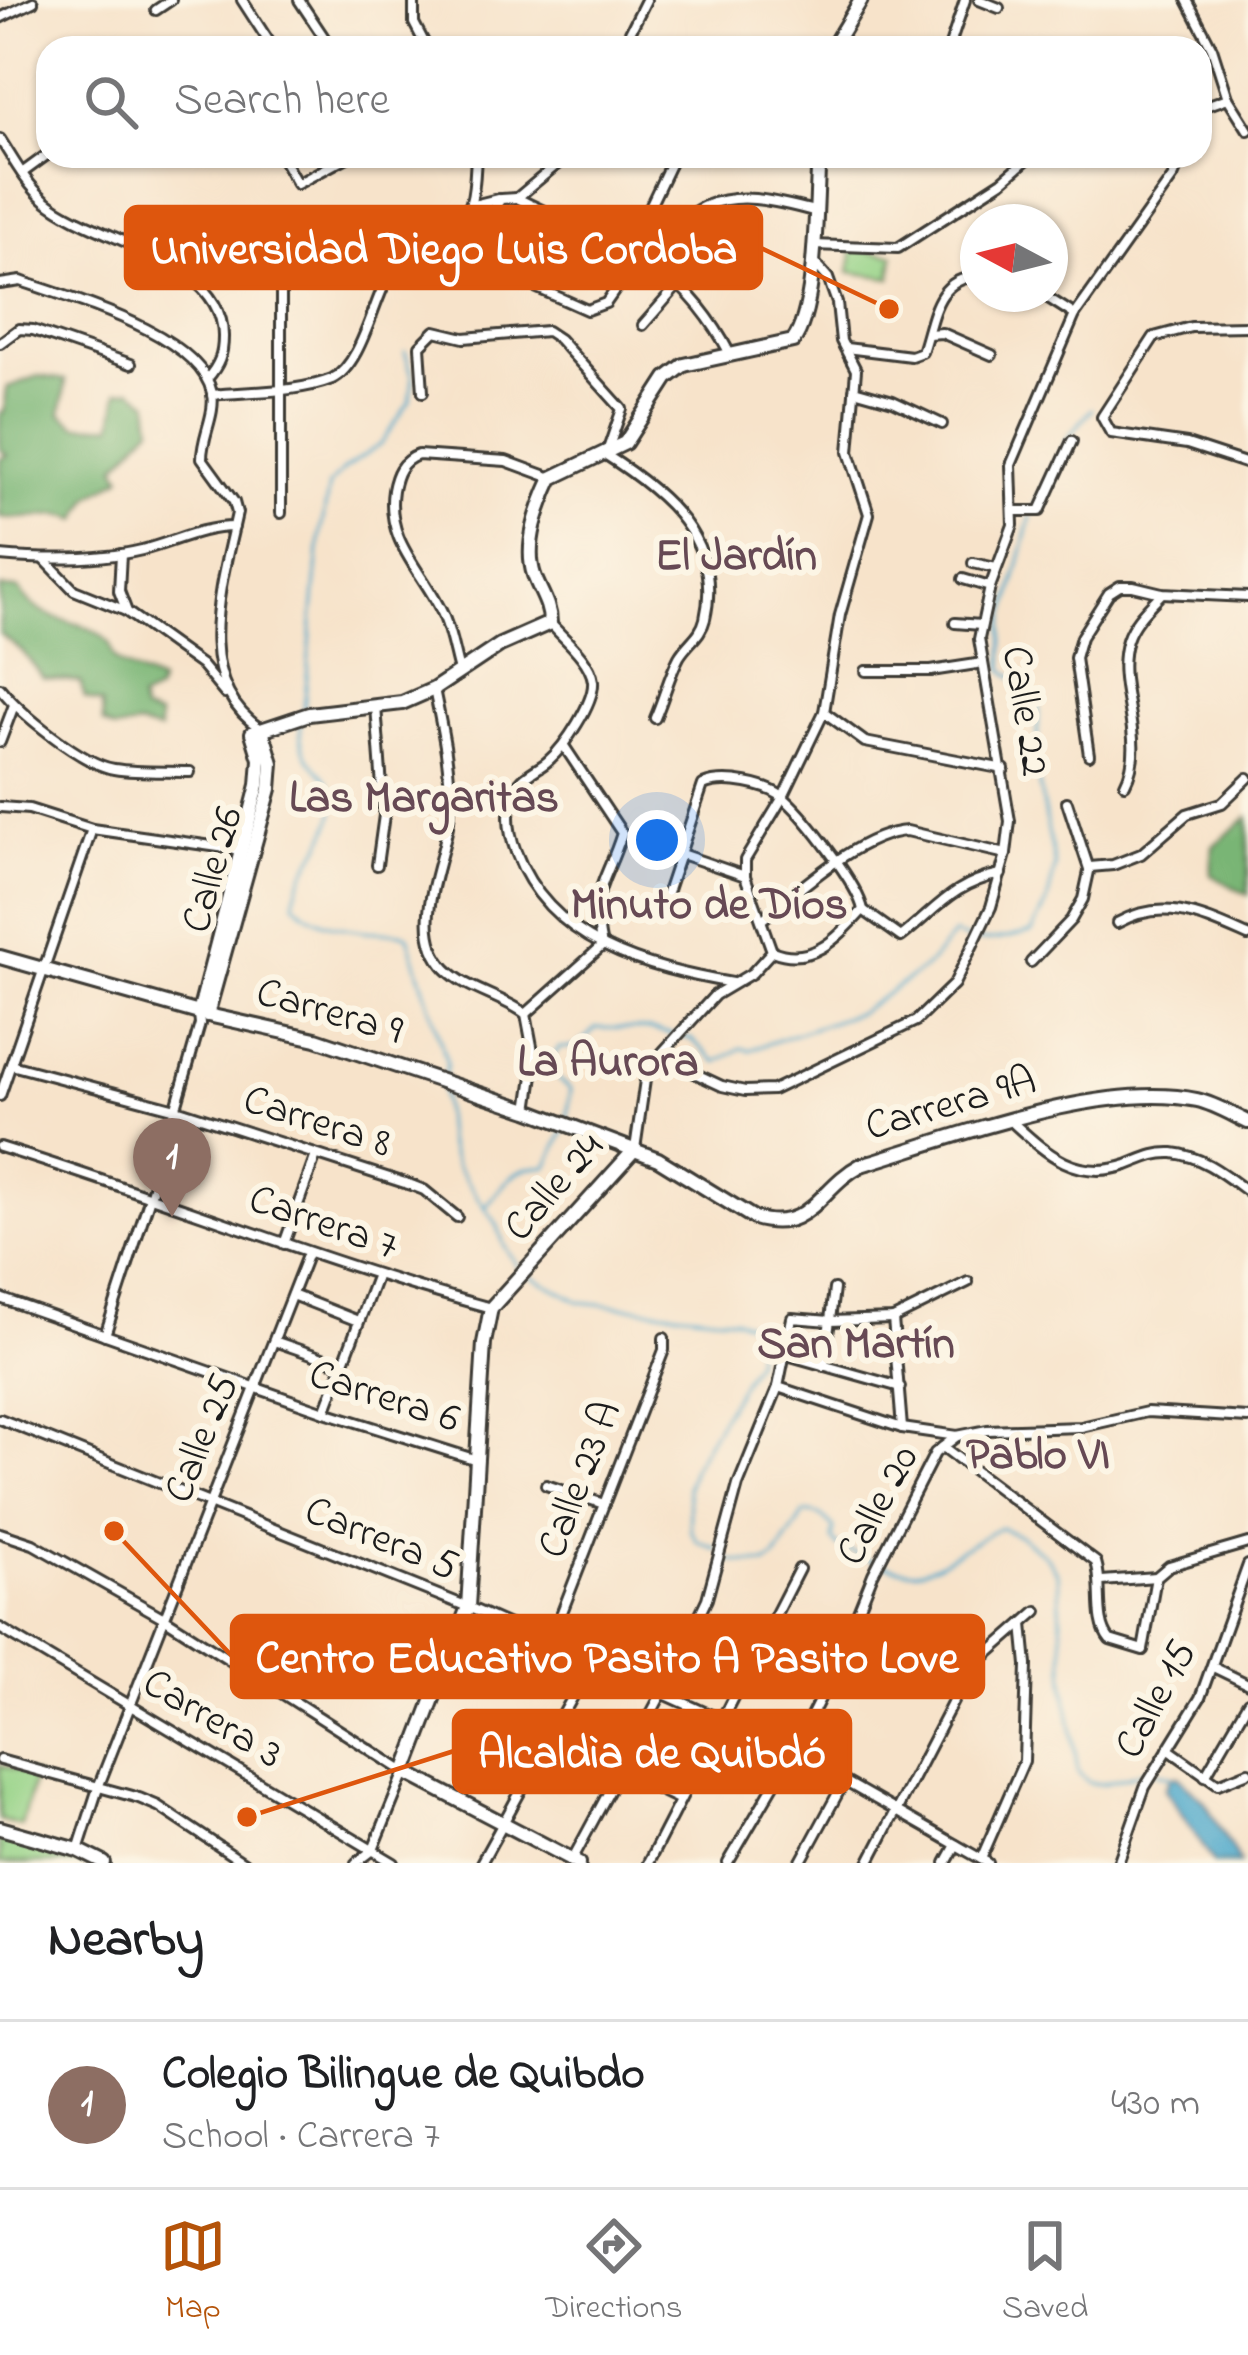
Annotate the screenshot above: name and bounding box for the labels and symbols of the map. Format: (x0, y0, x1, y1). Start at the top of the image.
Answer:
north arrow (960, 204, 1068, 312)
callout: Universidad Diego Luis Cordoba (126, 207, 761, 288)
text: Universidad Diego Luis Cordoba (151, 219, 737, 287)
district label: El Jardín (655, 525, 817, 591)
street label: Calle 22 (984, 642, 1064, 780)
district label: Las Margaritas (289, 767, 559, 835)
street label: Calle 26 (167, 800, 261, 940)
your location (627, 810, 687, 870)
district label: Minuto de Dios (570, 874, 848, 940)
street label: Carrera 9 (249, 963, 410, 1063)
district label: La Aurora (517, 1031, 699, 1097)
street label: Carrera 9A (858, 1052, 1044, 1158)
street label: Carrera 8 (235, 1070, 399, 1176)
pin: 1 (133, 1118, 211, 1217)
street label: Calle 24 (490, 1120, 620, 1256)
street label: Carrera 7 (240, 1170, 406, 1278)
district label: San Martín (757, 1313, 955, 1379)
street label: Carrera 6 (301, 1345, 467, 1451)
street label: Calle 25 (150, 1365, 256, 1513)
street label: Calle 23 A (523, 1393, 639, 1567)
district label: Pablo VI (966, 1424, 1110, 1490)
street label: Calle 20 (822, 1435, 936, 1577)
street label: Carrera 5 (295, 1482, 467, 1598)
callout: Centro Educativo Pasito A Pasito Love (232, 1616, 983, 1697)
text: Centro Educativo Pasito A Pasito Love (255, 1628, 960, 1694)
street label: Calle 15 (1100, 1630, 1214, 1770)
street label: Carrera 3 (130, 1654, 294, 1786)
callout: Alcaldìa de Quibdó (454, 1711, 850, 1792)
text: Alcaldìa de Quibdó (478, 1723, 826, 1789)

